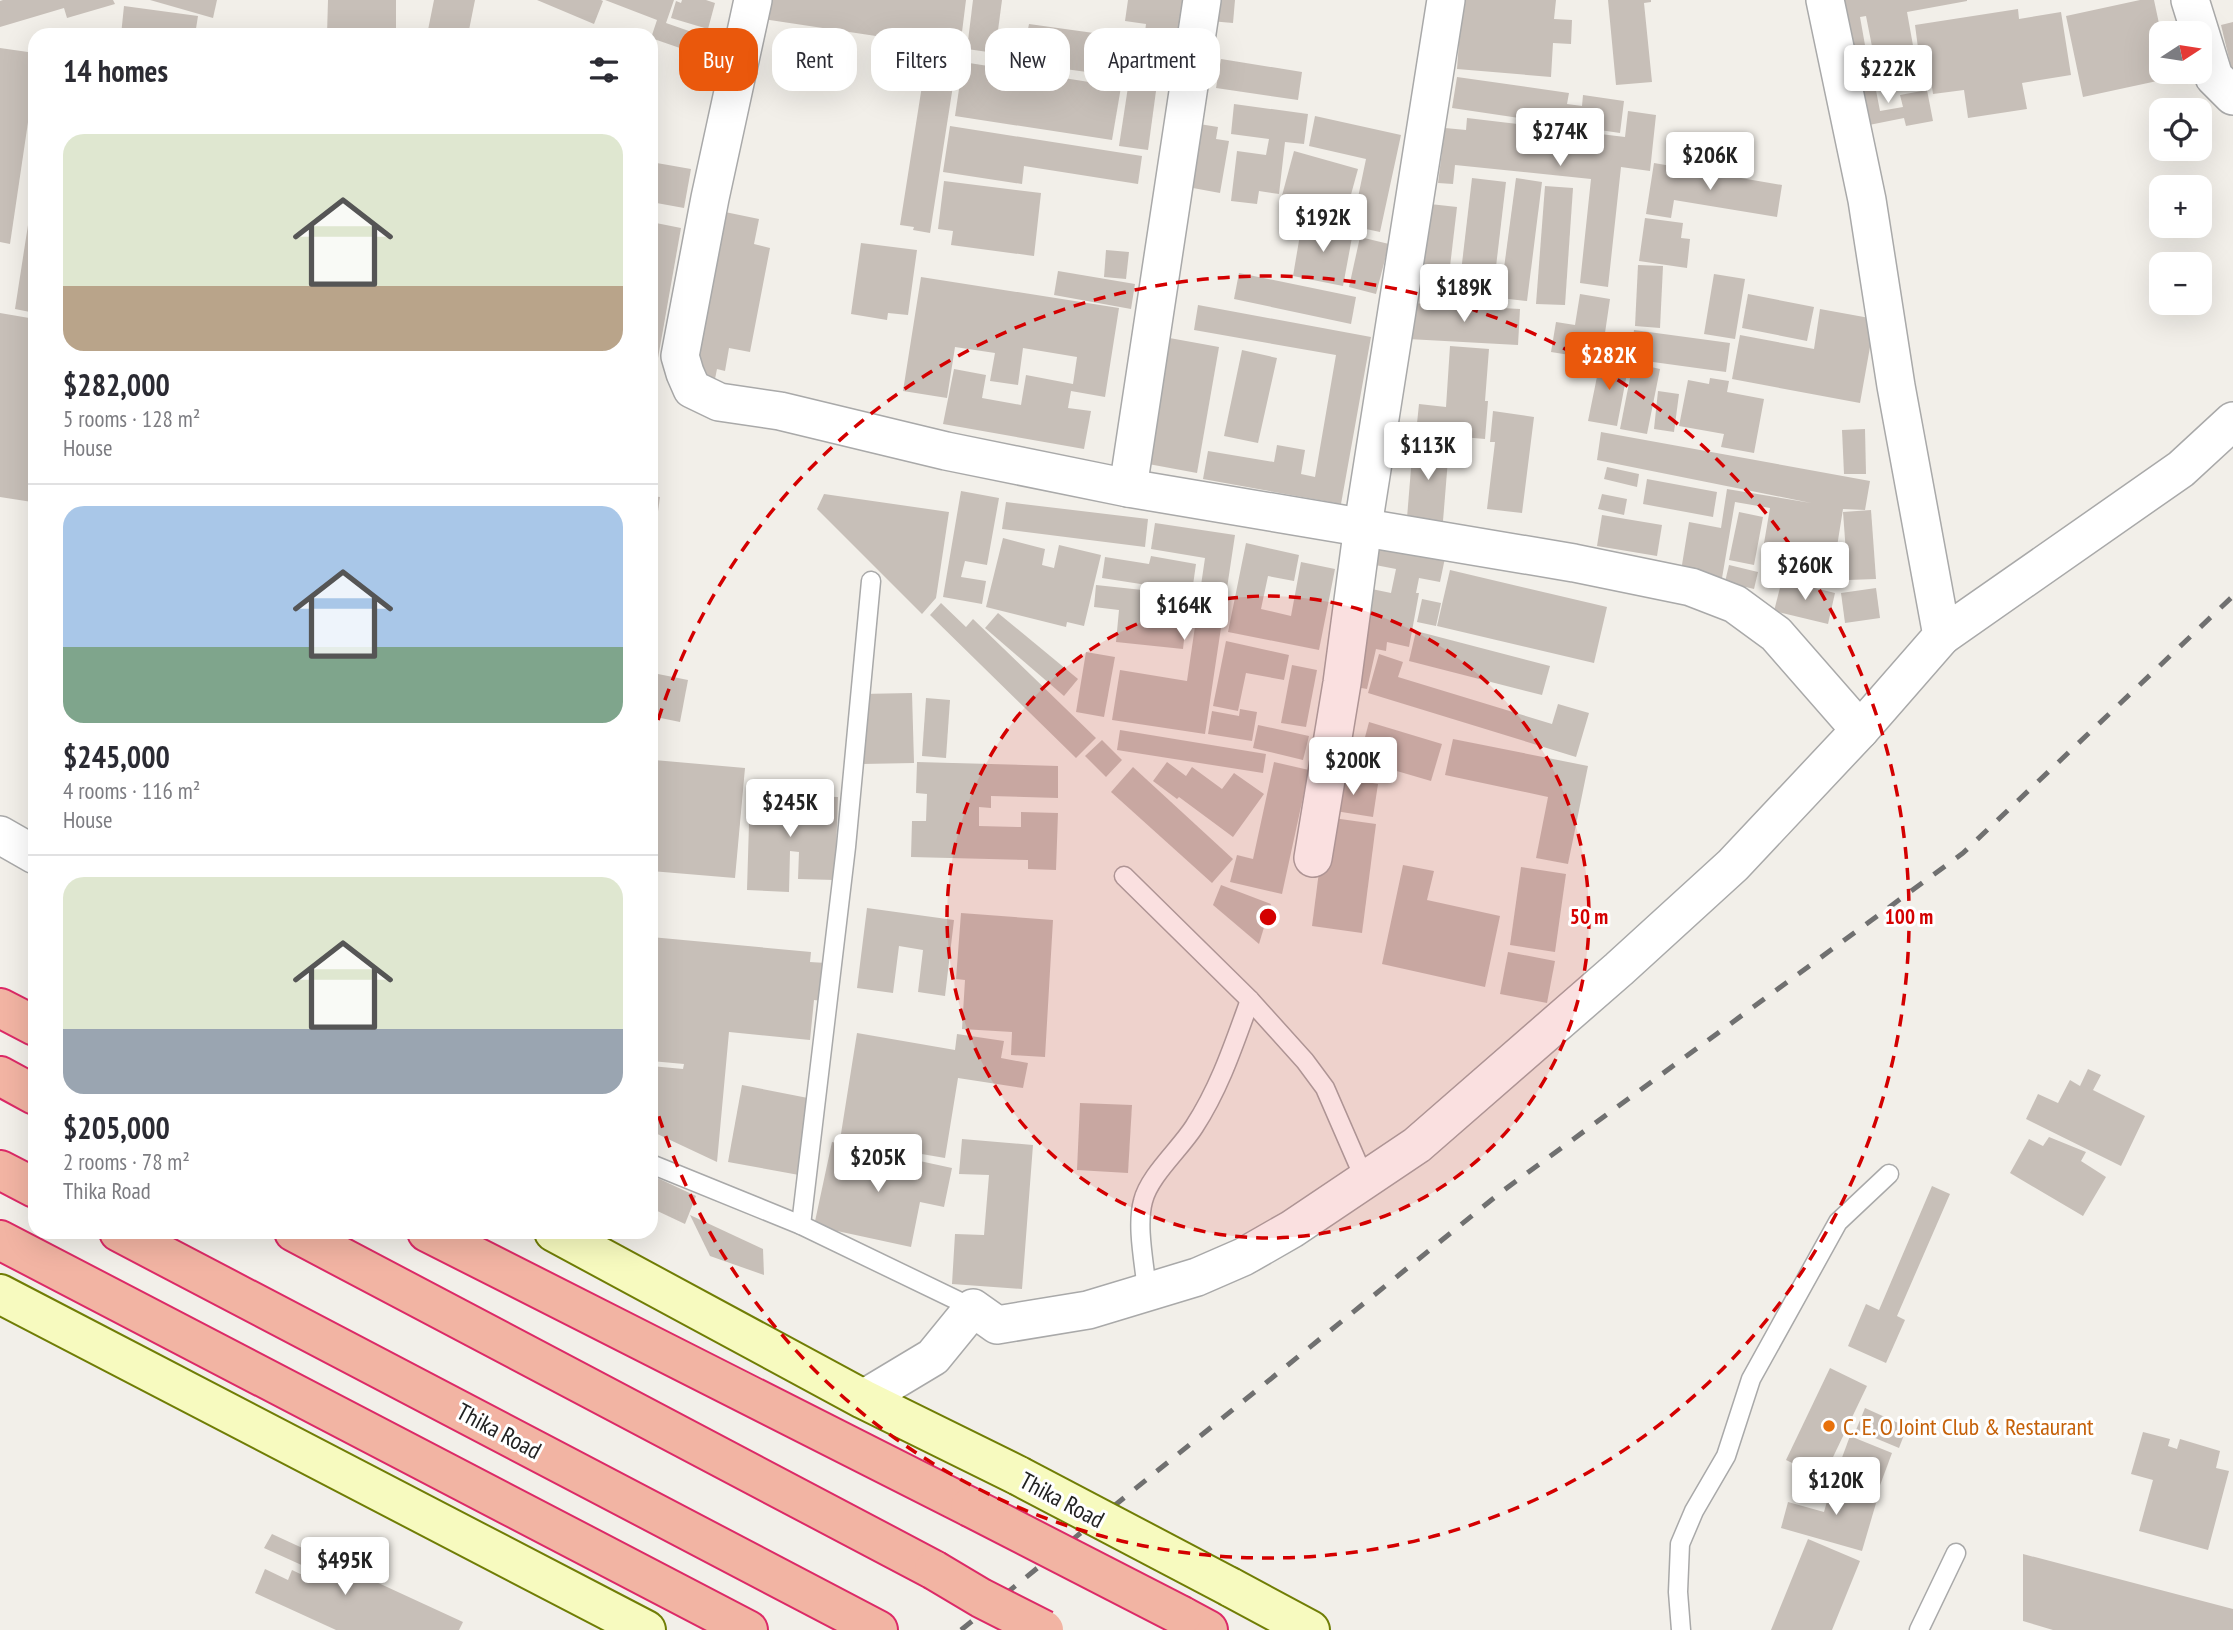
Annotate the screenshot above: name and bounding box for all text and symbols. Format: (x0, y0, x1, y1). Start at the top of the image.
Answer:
north arrow (2149, 21, 2212, 84)
map controls (2149, 21, 2212, 315)
chip: Buy (679, 28, 758, 91)
chip: Rent (772, 28, 857, 91)
chip: Filters (871, 28, 971, 91)
chip: New (985, 28, 1070, 91)
chip: Apartment (1084, 28, 1220, 91)
pin: $222K (1839, 46, 1937, 105)
text: 14 homes (63, 51, 168, 90)
icon: filters (585, 51, 623, 89)
text: $222K (1860, 53, 1916, 82)
button: locate (2149, 98, 2212, 161)
pin: $274K (1511, 108, 1609, 168)
text: $274K (1532, 116, 1588, 145)
pin: $206K (1661, 132, 1759, 192)
text: $206K (1682, 140, 1738, 169)
button: + (2149, 175, 2212, 238)
icon: home (280, 179, 406, 305)
pin: $192K (1274, 194, 1372, 254)
text: $192K (1295, 202, 1351, 231)
button: − (2149, 252, 2212, 315)
pin: $189K (1415, 264, 1513, 324)
text: $189K (1436, 272, 1492, 301)
pin: $282K (1560, 332, 1658, 392)
text: $282K (1581, 340, 1637, 369)
text: $282,000 (63, 365, 170, 404)
text: 5 rooms · 128 m² (63, 404, 200, 433)
pin: $113K (1379, 422, 1477, 482)
text: $113K (1400, 430, 1456, 459)
text: House (63, 433, 113, 462)
pin: $260K (1756, 542, 1854, 602)
text: $260K (1777, 550, 1833, 579)
icon: home (280, 551, 406, 677)
pin: $164K (1135, 582, 1233, 642)
text: $164K (1156, 590, 1212, 619)
text: $245,000 (63, 737, 170, 776)
pin: $200K (1304, 738, 1402, 797)
text: $200K (1325, 745, 1381, 774)
text: 4 rooms · 116 m² (63, 776, 200, 805)
pin: $245K (741, 780, 839, 839)
text: $245K (762, 787, 818, 816)
text: House (63, 805, 113, 834)
text: 50 m (1570, 903, 1608, 930)
text: 100 m (1885, 903, 1933, 930)
centre of rings (1256, 905, 1280, 929)
icon: home (280, 922, 406, 1048)
text: $205,000 (63, 1108, 170, 1147)
pin: $205K (829, 1134, 927, 1194)
text: $205K (850, 1142, 906, 1171)
text: 2 rooms · 78 m² (63, 1147, 190, 1176)
text: Thika Road (63, 1176, 151, 1205)
street label: Thika Road (451, 1396, 547, 1466)
place label: C. E. O Joint Club & Restaurant (1843, 1411, 2094, 1442)
marker: C. E. O Joint Club & Restaurant (1821, 1418, 1837, 1434)
pin: $120K (1787, 1458, 1885, 1517)
street label: Thika Road (1014, 1465, 1110, 1535)
text: $120K (1808, 1465, 1864, 1494)
pin: $495K (296, 1538, 394, 1597)
text: $495K (317, 1545, 373, 1574)

